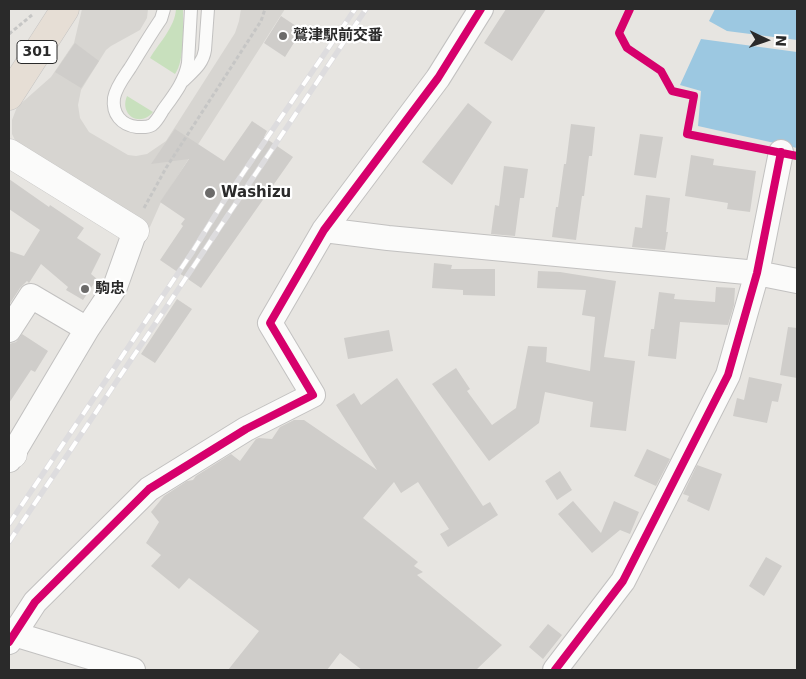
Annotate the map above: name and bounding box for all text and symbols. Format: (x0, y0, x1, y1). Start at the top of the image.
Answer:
north arrow (741, 15, 791, 65)
place label: 鷲津駅前交番 (293, 27, 383, 45)
marker: 鷲津駅前交番 (277, 30, 289, 42)
text: N (773, 35, 789, 47)
road number: 301 (17, 41, 57, 64)
place label: Washizu (221, 184, 291, 202)
marker: Washizu (203, 186, 217, 200)
place label: 駒忠 (95, 280, 125, 298)
marker: 駒忠 (79, 283, 91, 295)

